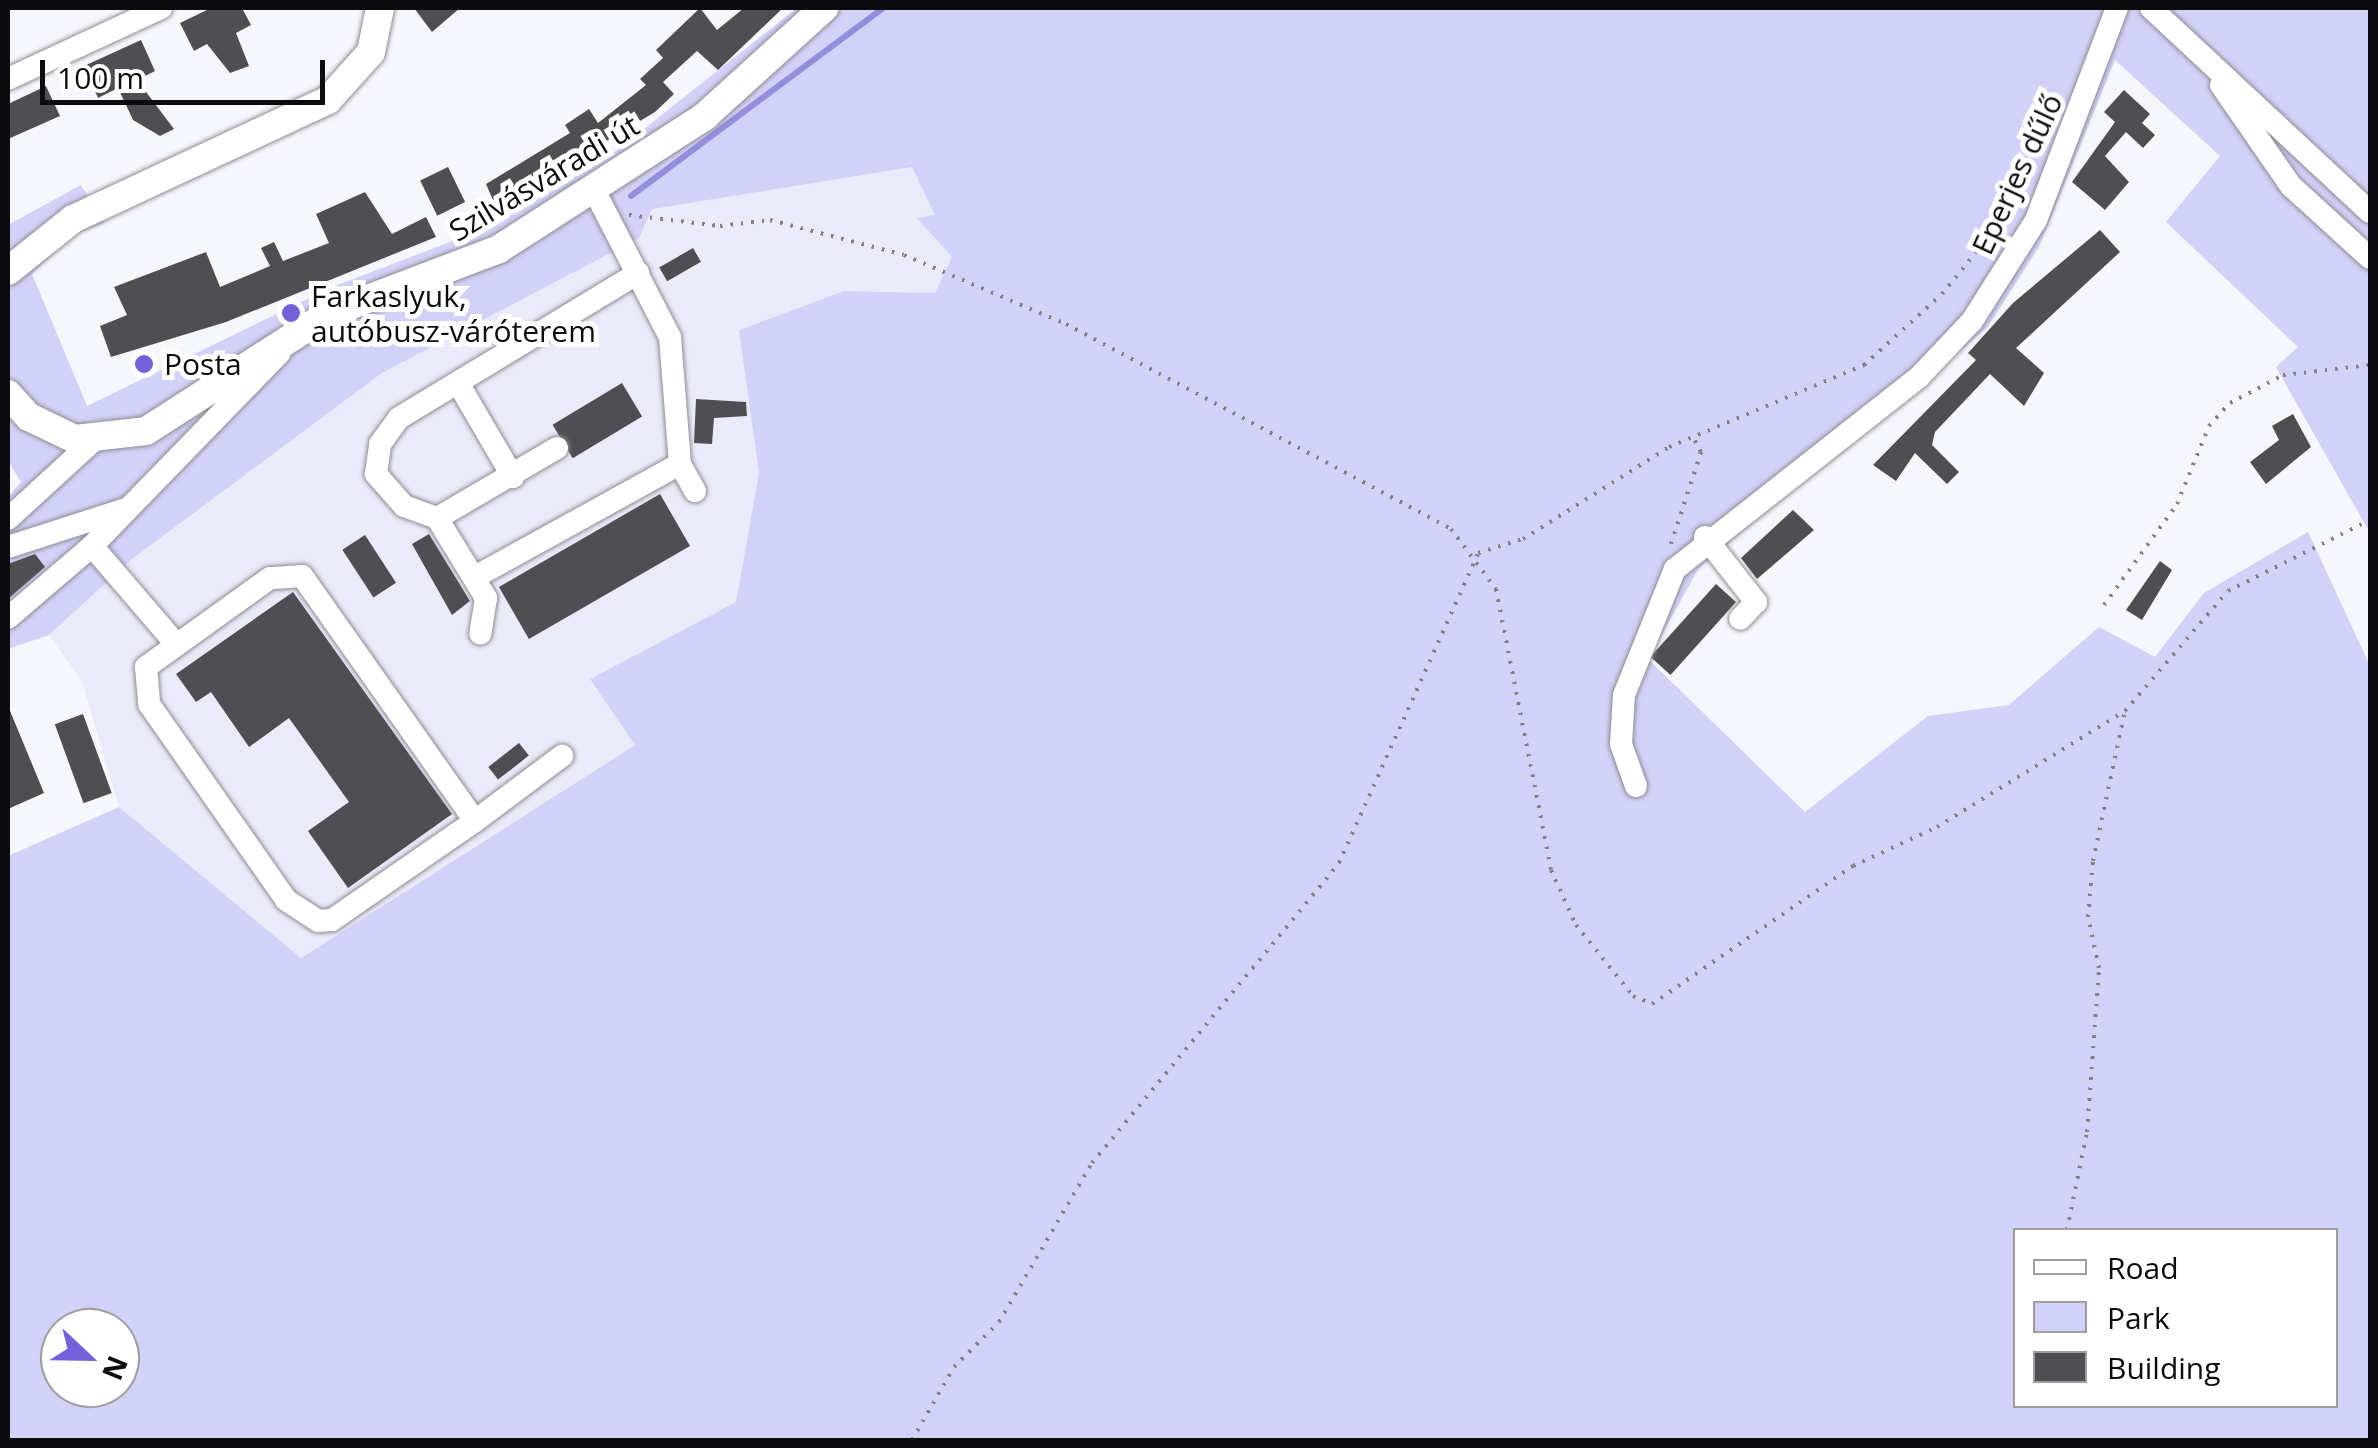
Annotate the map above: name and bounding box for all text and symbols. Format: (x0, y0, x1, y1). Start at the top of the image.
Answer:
scale bar (45, 40, 330, 102)
text: 100 m (57, 57, 144, 98)
street label: Eperjes dűlő (1964, 88, 2070, 260)
street label: Szilvásváradi út (443, 107, 645, 249)
place label: Farkaslyuk, autóbusz-váróterem (311, 278, 596, 348)
marker: Farkaslyuk, autóbusz-váróterem (280, 302, 302, 324)
place label: Posta (164, 346, 242, 382)
marker: Posta (133, 353, 155, 375)
legend (2013, 1228, 2338, 1408)
text: Road (2107, 1247, 2179, 1288)
text: Park (2107, 1297, 2170, 1338)
north arrow (40, 1308, 140, 1408)
text: Building (2107, 1347, 2221, 1388)
text: N (94, 1351, 138, 1386)

